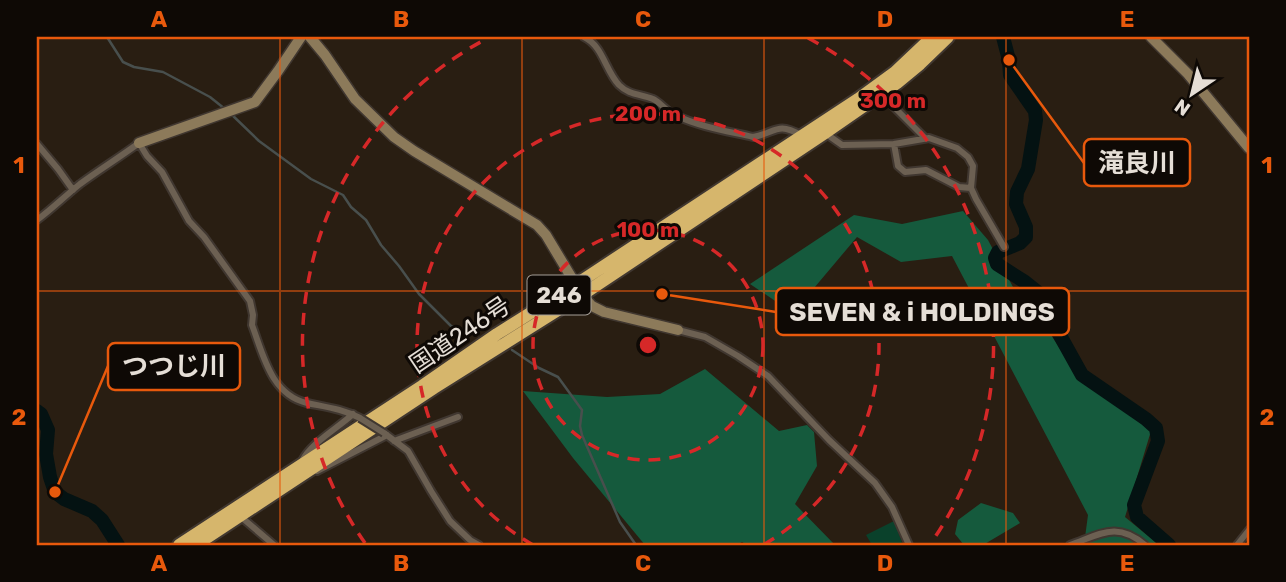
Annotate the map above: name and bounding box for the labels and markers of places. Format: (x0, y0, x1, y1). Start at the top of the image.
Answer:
callout: 滝良川 (1084, 139, 1190, 186)
callout: SEVEN & i HOLDINGS (776, 288, 1069, 335)
centre of rings (636, 333, 660, 357)
callout: つつじ川 (108, 343, 240, 390)

